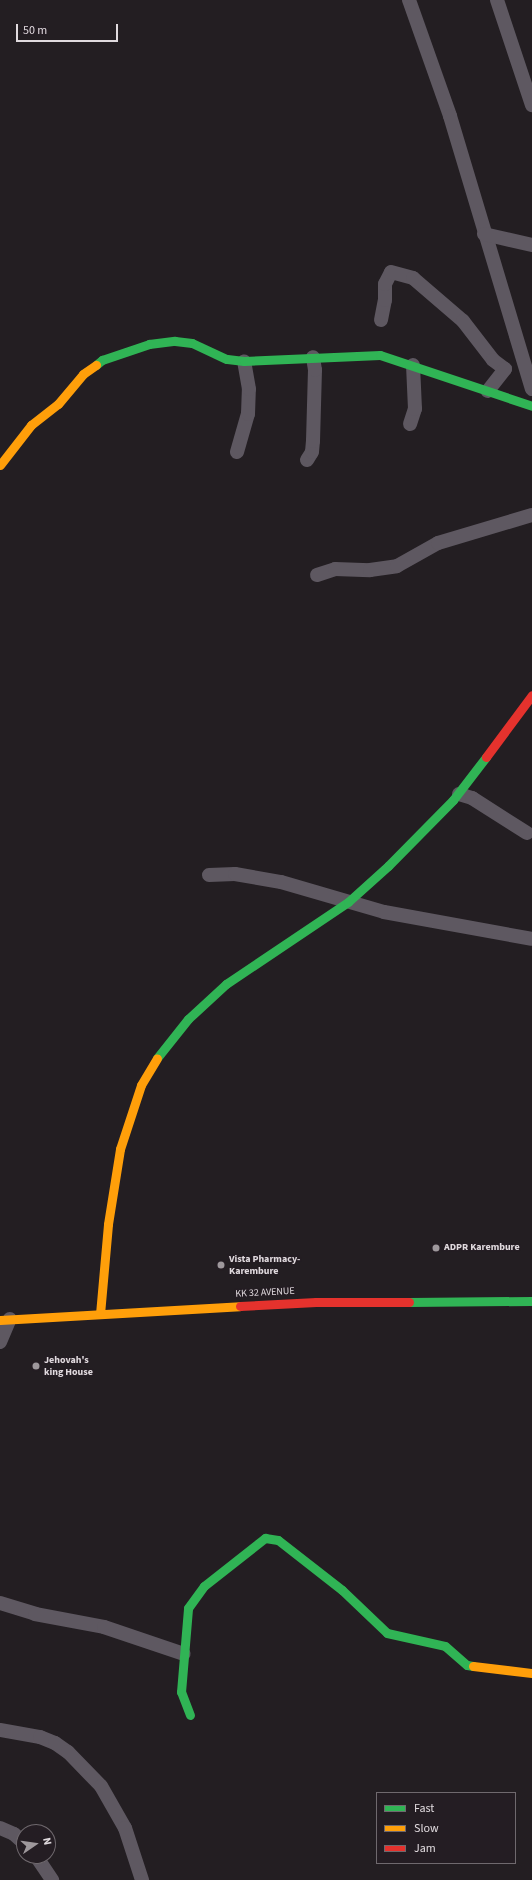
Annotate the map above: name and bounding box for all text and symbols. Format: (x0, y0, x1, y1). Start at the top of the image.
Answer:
scale bar (18, 16, 120, 42)
text: 50 m (23, 22, 47, 39)
place label: ADPR Karembure (444, 1242, 520, 1254)
marker: ADPR Karembure (431, 1243, 441, 1253)
place label: Vista Pharmacy- Karembure (229, 1253, 300, 1276)
marker: Vista Pharmacy- Karembure (216, 1260, 226, 1270)
street label: KK 32 AVENUE (235, 1285, 295, 1301)
place label: Jehovah's king House (44, 1354, 93, 1378)
marker: Jehovah's king House (31, 1361, 41, 1371)
legend (376, 1792, 516, 1864)
text: Fast (414, 1800, 434, 1817)
text: Slow (414, 1820, 439, 1837)
north arrow (16, 1824, 56, 1864)
text: N (39, 1836, 55, 1847)
text: Jam (414, 1840, 436, 1857)

